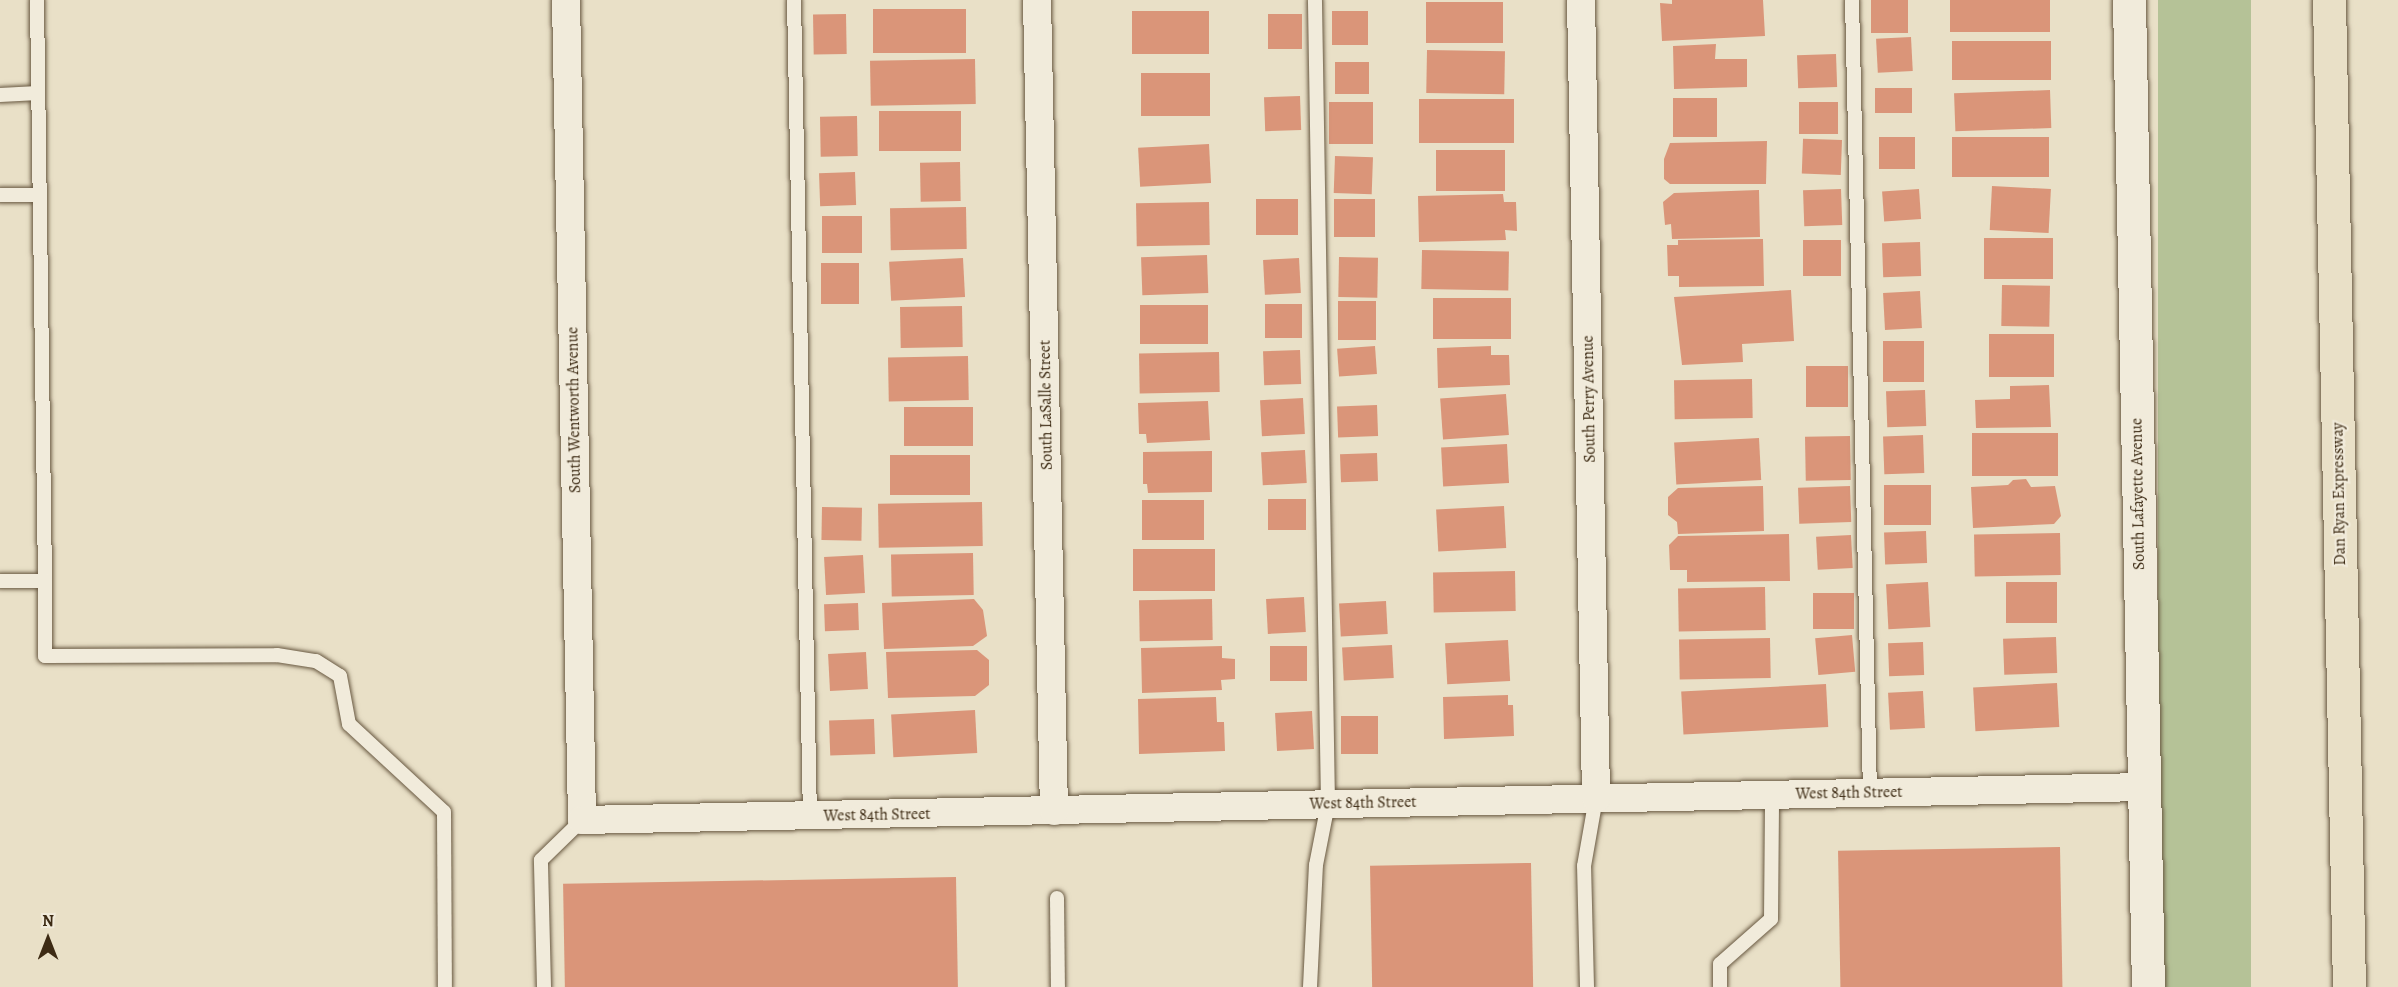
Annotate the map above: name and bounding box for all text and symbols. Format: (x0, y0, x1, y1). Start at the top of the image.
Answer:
street label: South Wentworth Avenue (563, 327, 585, 493)
street label: South Perry Avenue (1578, 335, 1600, 463)
street label: South LaSalle Street (1035, 340, 1057, 470)
street label: South Lafayette Avenue (2127, 418, 2149, 570)
street label: Dan Ryan Expressway (2328, 422, 2350, 566)
street label: West 84th Street (1795, 782, 1903, 804)
street label: West 84th Street (1309, 792, 1417, 814)
street label: West 84th Street (823, 804, 931, 826)
north arrow (18, 909, 78, 969)
text: N (42, 910, 54, 932)

